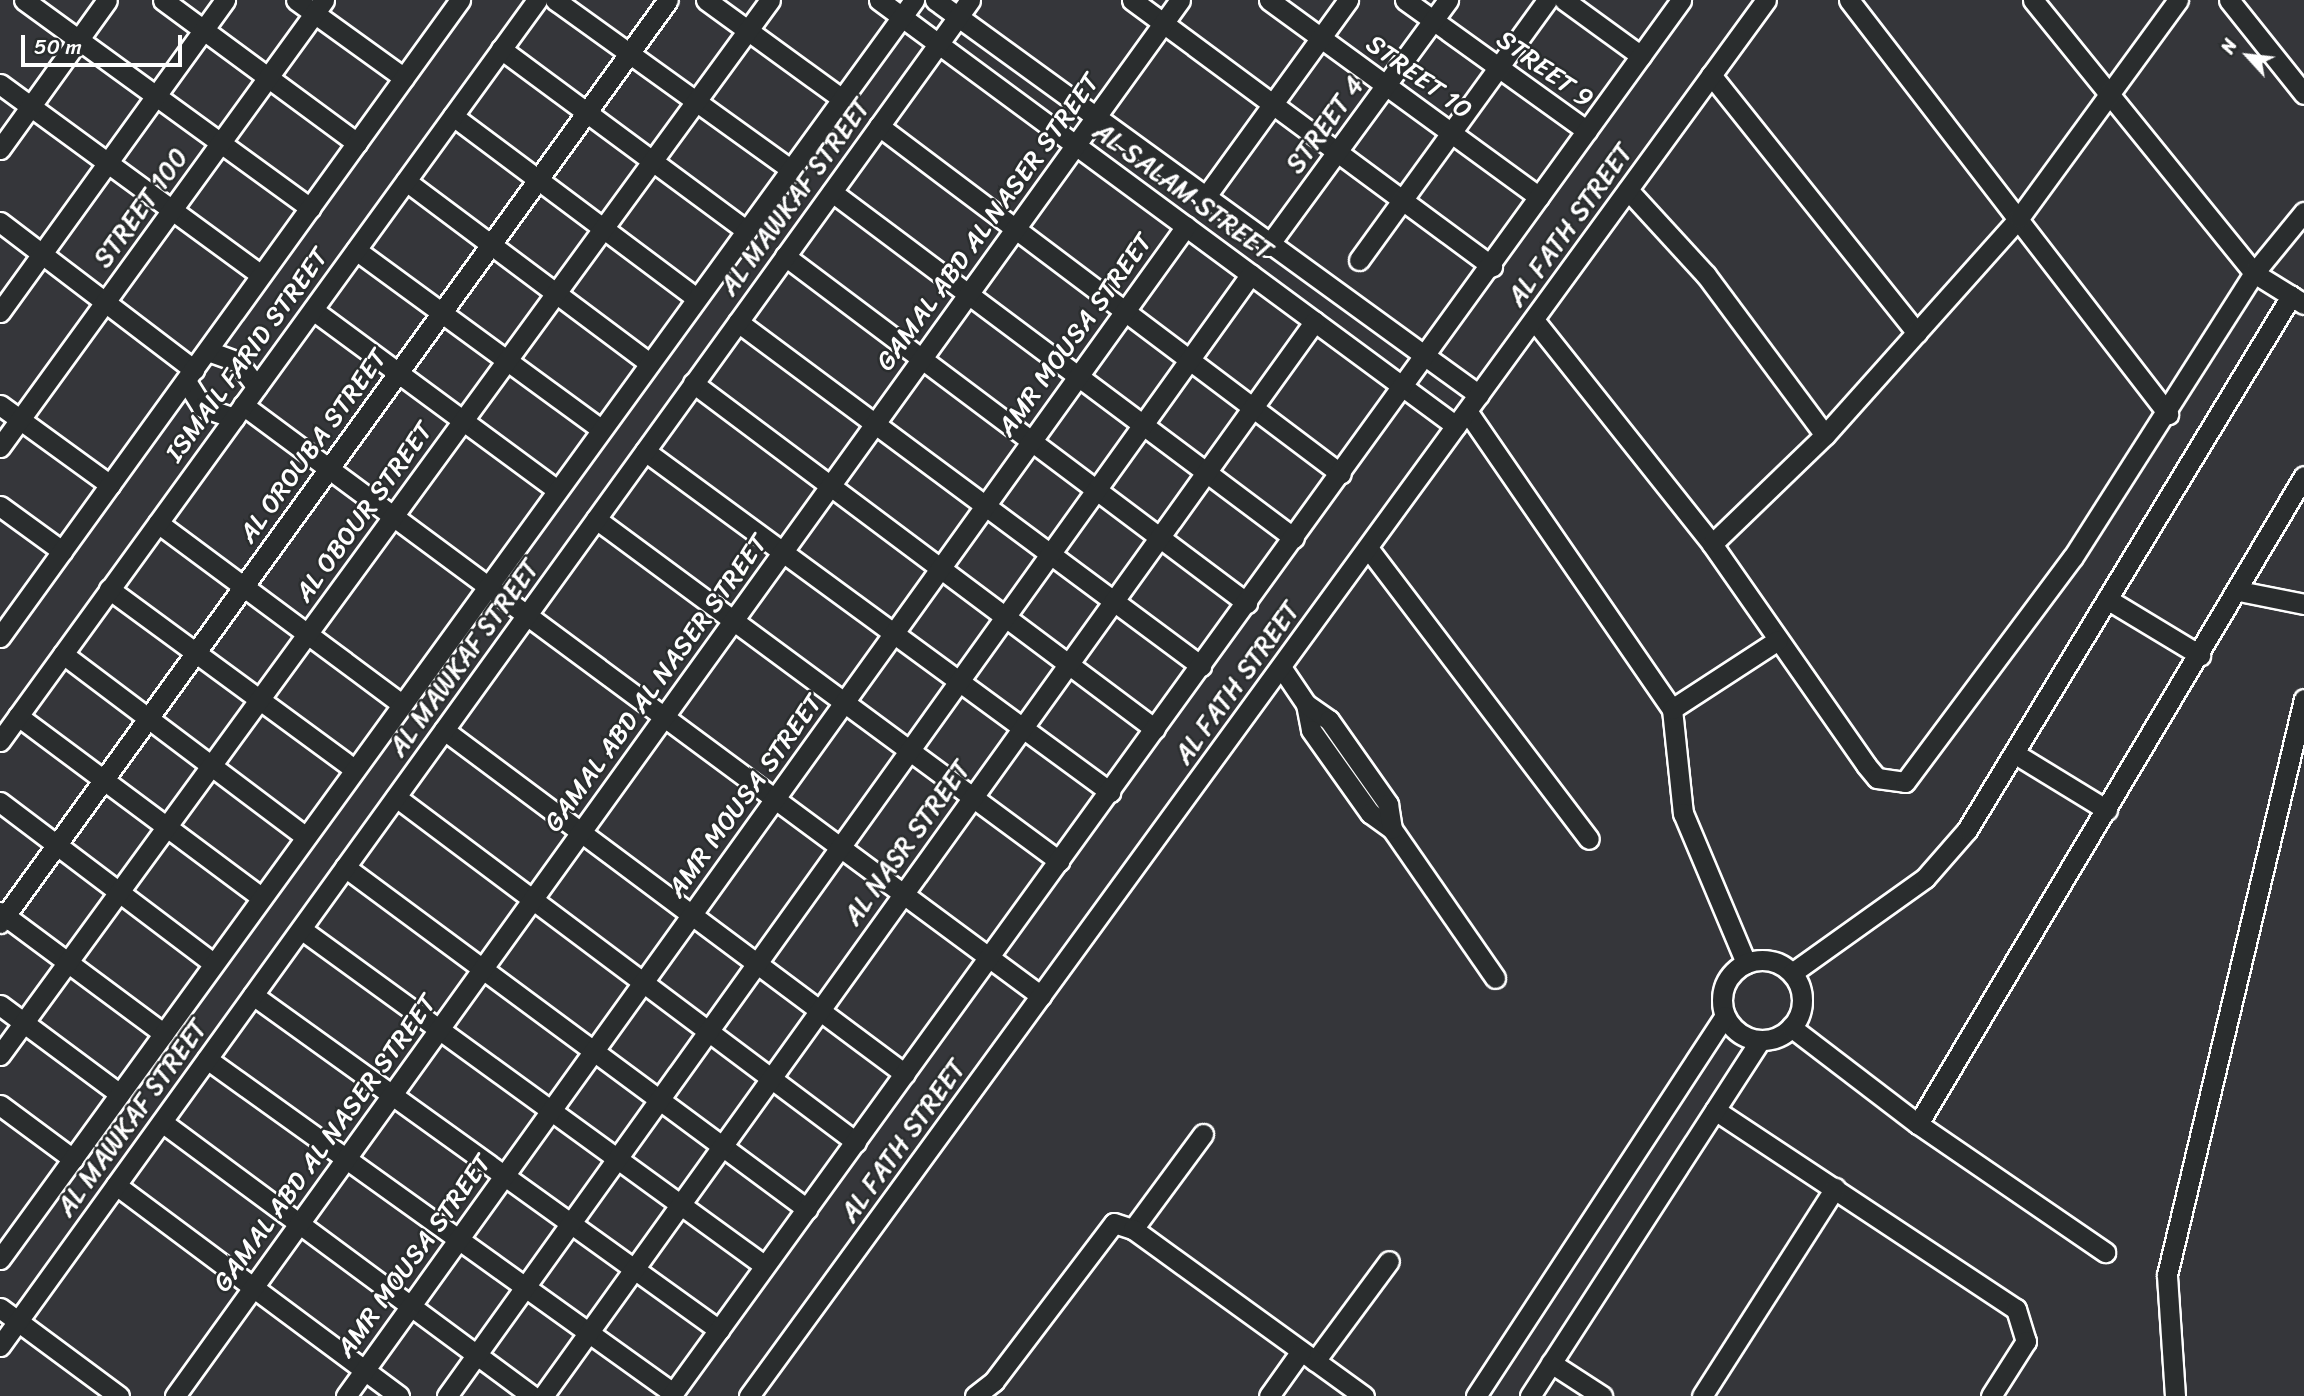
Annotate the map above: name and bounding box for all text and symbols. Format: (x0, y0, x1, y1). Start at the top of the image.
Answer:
scale bar (24, 21, 186, 65)
north arrow (2213, 21, 2283, 91)
street label: STREET 9 (1491, 24, 1599, 114)
text: 50 m (34, 28, 82, 66)
street label: STREET 10 (1360, 28, 1478, 126)
text: N (2211, 33, 2247, 60)
street label: GAMAL ABD AL NASER STREET (870, 67, 1106, 377)
street label: STREET 4 (1279, 71, 1371, 179)
street label: AL MAWKAF STREET (713, 92, 877, 302)
street label: AL SALAM STREET (1087, 115, 1279, 267)
street label: AL FATH STREET (1501, 138, 1639, 312)
street label: STREET 100 (87, 142, 195, 274)
street label: AMR MOUSA STREET (990, 227, 1160, 443)
street label: ISMAIL FARID STREET (159, 242, 335, 468)
street label: AL OROUBA STREET (232, 343, 394, 549)
street label: AL OBOUR STREET (289, 416, 439, 608)
street label: GAMAL ABD AL NASER STREET (538, 528, 774, 838)
street label: AL MAWKAF STREET (382, 553, 546, 763)
street label: AL FATH STREET (1168, 596, 1306, 770)
street label: AMR MOUSA STREET (660, 688, 830, 904)
street label: AL NASR STREET (836, 754, 978, 932)
street label: GAMAL ABD AL NASER STREET (207, 988, 443, 1298)
street label: AL MAWKAF STREET (50, 1013, 214, 1223)
street label: AL FATH STREET (834, 1054, 972, 1228)
street label: AMR MOUSA STREET (329, 1148, 499, 1364)

